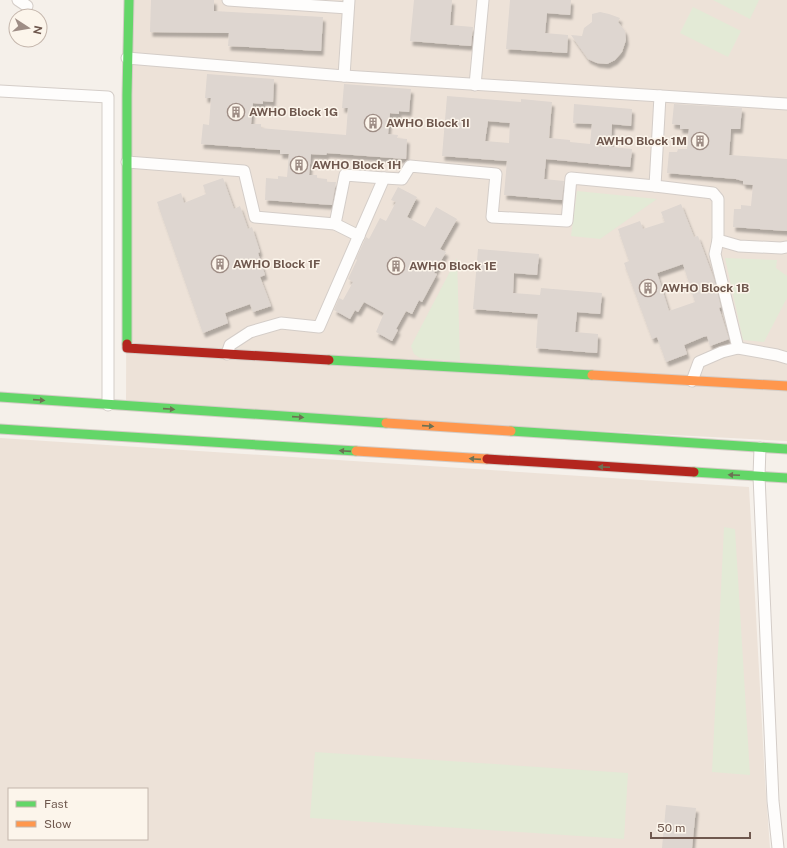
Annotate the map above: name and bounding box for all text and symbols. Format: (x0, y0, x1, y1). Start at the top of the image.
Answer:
north arrow (8, 8, 48, 48)
text: N (31, 25, 45, 36)
building icon: AWHO Block 1G (226, 102, 246, 122)
place label: AWHO Block 1G (249, 105, 338, 119)
building icon: AWHO Block 1I (363, 113, 383, 133)
place label: AWHO Block 1I (386, 116, 470, 130)
building icon: AWHO Block 1M (690, 131, 710, 151)
place label: AWHO Block 1M (596, 134, 687, 148)
building icon: AWHO Block 1H (289, 155, 309, 175)
place label: AWHO Block 1H (312, 158, 401, 172)
building icon: AWHO Block 1F (210, 254, 230, 274)
building icon: AWHO Block 1E (386, 256, 406, 276)
place label: AWHO Block 1F (233, 257, 320, 271)
place label: AWHO Block 1E (409, 259, 497, 273)
building icon: AWHO Block 1B (638, 278, 658, 298)
place label: AWHO Block 1B (661, 281, 749, 295)
one-way arrow (33, 396, 45, 403)
one-way arrow (163, 405, 175, 412)
one-way arrow (292, 414, 304, 421)
one-way arrow (422, 423, 434, 430)
one-way arrow (339, 447, 351, 454)
one-way arrow (469, 455, 481, 462)
one-way arrow (598, 463, 610, 470)
one-way arrow (728, 471, 740, 478)
legend (8, 788, 148, 840)
text: Fast (44, 797, 69, 811)
scale bar (651, 814, 750, 840)
text: Slow (44, 817, 72, 831)
text: 50 m (657, 821, 685, 835)

